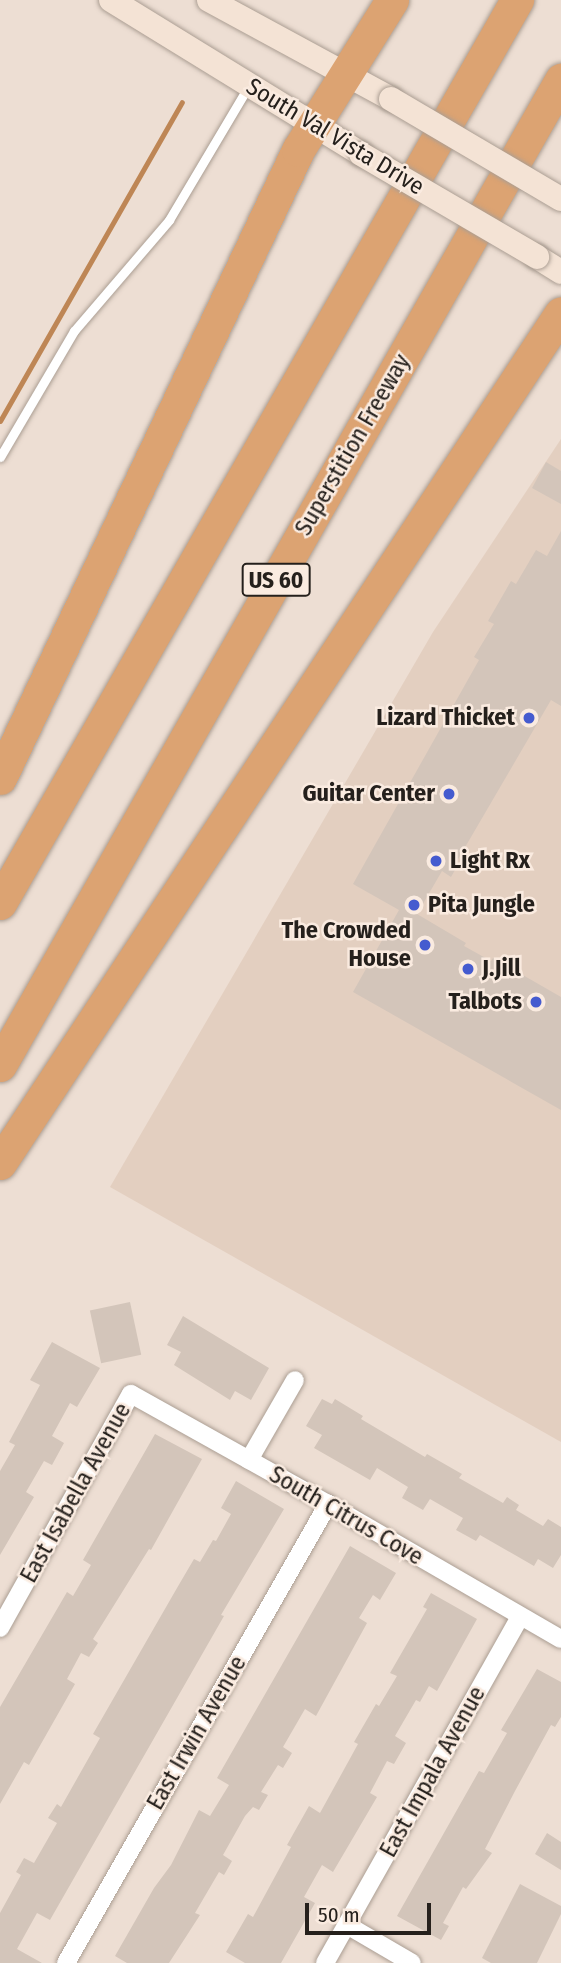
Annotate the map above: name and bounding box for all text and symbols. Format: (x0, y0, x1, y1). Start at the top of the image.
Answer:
street label: South Val Vista Drive (241, 73, 429, 201)
street label: Superstition Freeway (289, 349, 417, 541)
road number: US 60 (241, 560, 311, 600)
place label: Lizard Thicket (376, 704, 515, 732)
marker: Lizard Thicket (521, 710, 537, 726)
place label: Guitar Center (302, 780, 435, 808)
marker: Guitar Center (441, 786, 457, 802)
place label: Light Rx (450, 847, 530, 875)
marker: Light Rx (428, 853, 444, 869)
place label: Pita Jungle (428, 891, 535, 919)
marker: Pita Jungle (406, 897, 422, 913)
place label: The Crowded House (281, 917, 411, 973)
marker: The Crowded House (417, 937, 433, 953)
place label: J.Jill (482, 955, 521, 983)
marker: J.Jill (460, 961, 476, 977)
place label: Talbots (448, 988, 522, 1016)
marker: Talbots (528, 994, 544, 1010)
street label: East Isabella Avenue (15, 1398, 137, 1588)
street label: South Citrus Cove (264, 1460, 428, 1572)
street label: East Irwin Avenue (141, 1651, 253, 1815)
street label: East Impala Avenue (374, 1682, 492, 1862)
scale bar (309, 1890, 435, 1934)
text: 50 m (318, 1902, 360, 1928)

